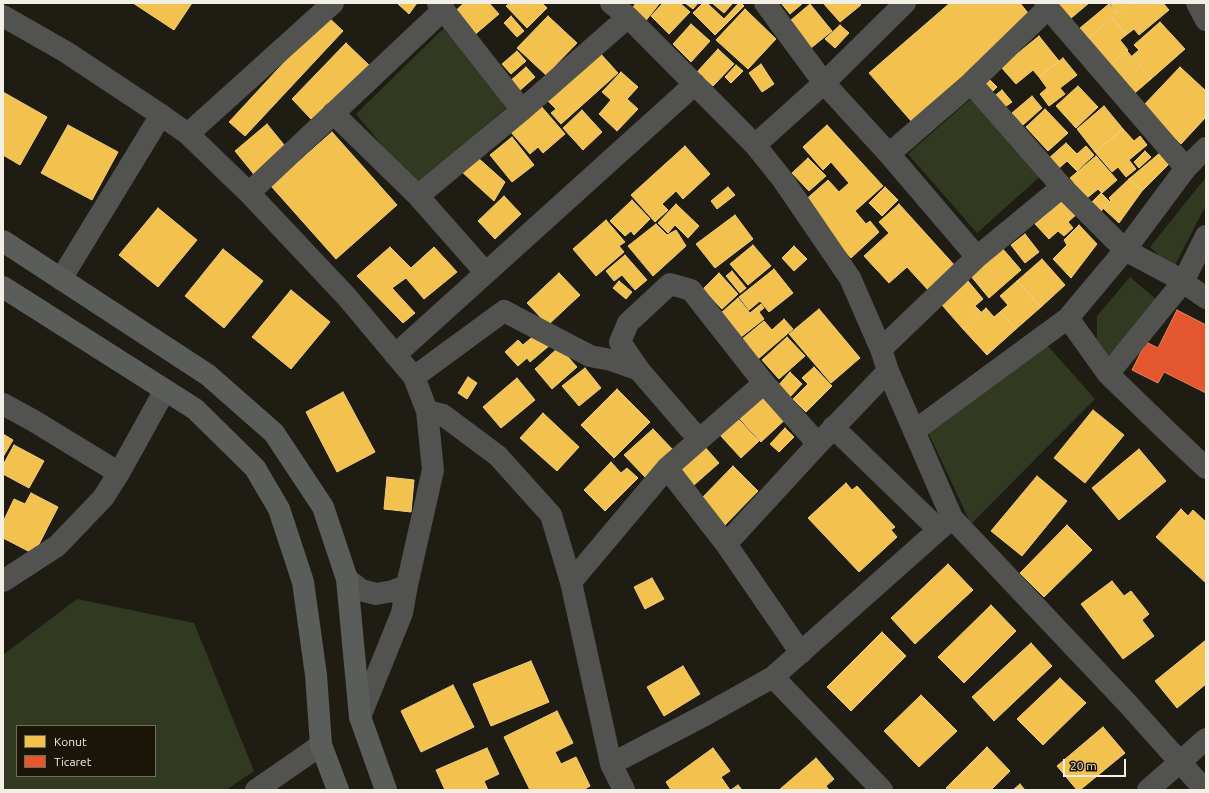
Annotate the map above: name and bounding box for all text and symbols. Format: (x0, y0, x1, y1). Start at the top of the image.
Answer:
legend (16, 725, 156, 777)
text: Konut (54, 735, 87, 748)
scale bar (1065, 751, 1128, 777)
text: Ticaret (54, 755, 91, 768)
text: 20 m (1070, 759, 1097, 772)

